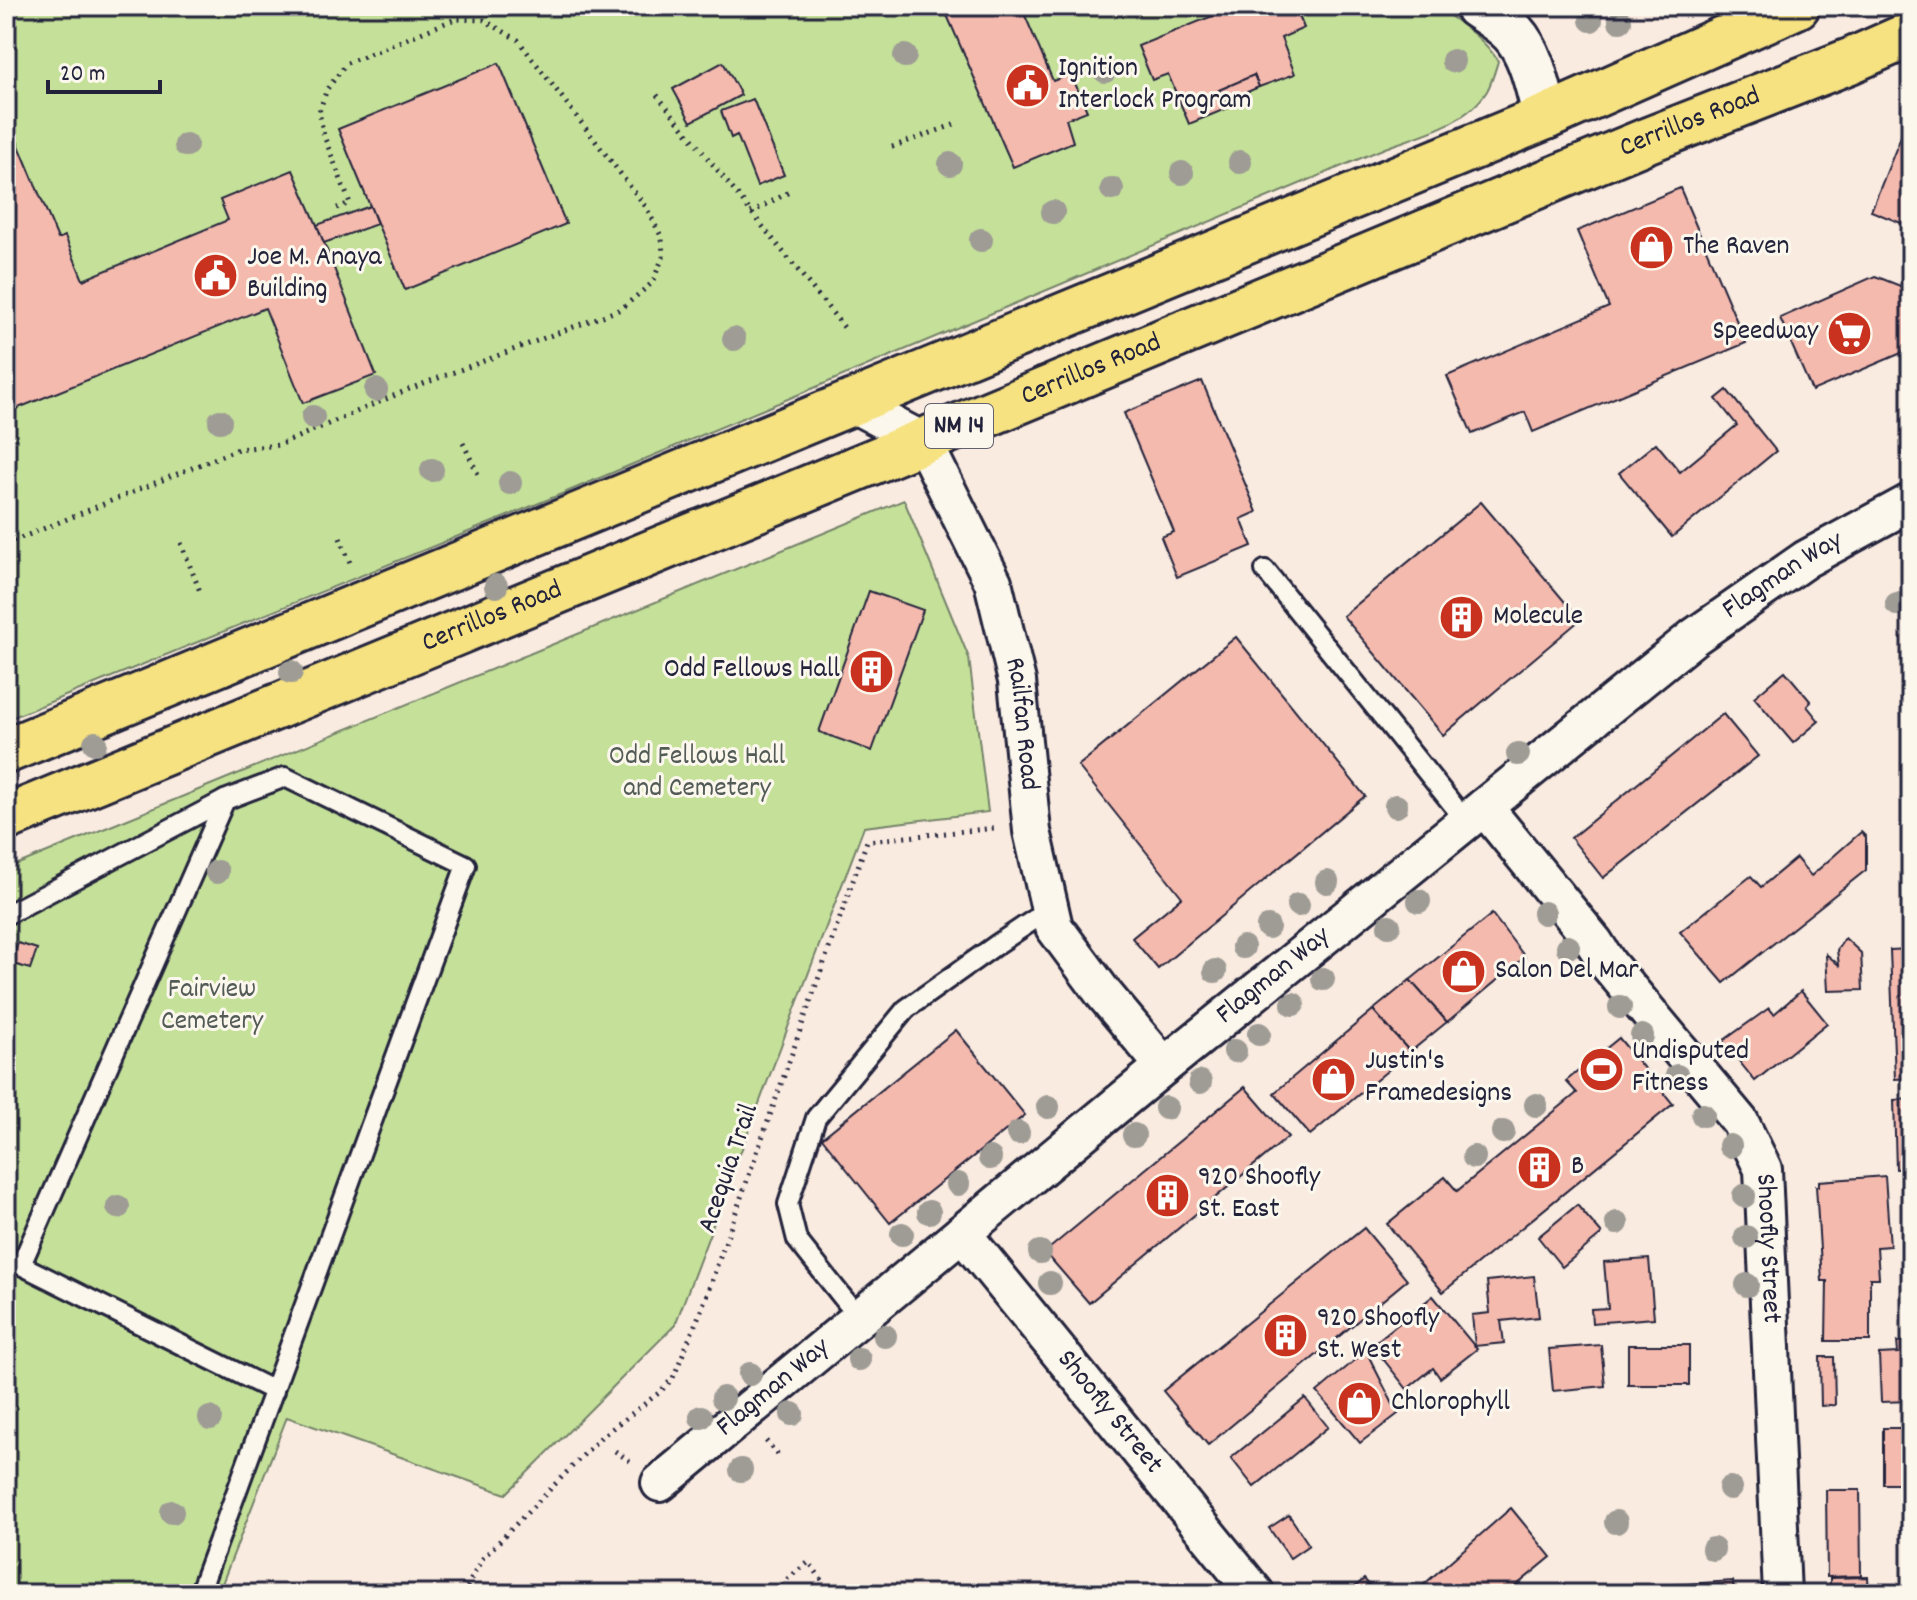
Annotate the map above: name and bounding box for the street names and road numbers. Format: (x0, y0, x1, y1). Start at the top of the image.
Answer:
street label: Cerrillos Road (1614, 78, 1767, 169)
street label: Cerrillos Road (1015, 324, 1168, 418)
road number: NM 14 (925, 404, 993, 448)
street label: Flagman Way (1715, 522, 1851, 631)
street label: Cerrillos Road (416, 571, 569, 665)
street label: Railfan Road (992, 654, 1048, 792)
street label: Flagman Way (1208, 918, 1341, 1035)
street label: Acequia Trail (689, 1099, 771, 1239)
street label: Shoofly Street (1743, 1173, 1790, 1324)
street label: Flagman Way (709, 1329, 840, 1448)
street label: Shoofly Street (1046, 1342, 1171, 1484)

